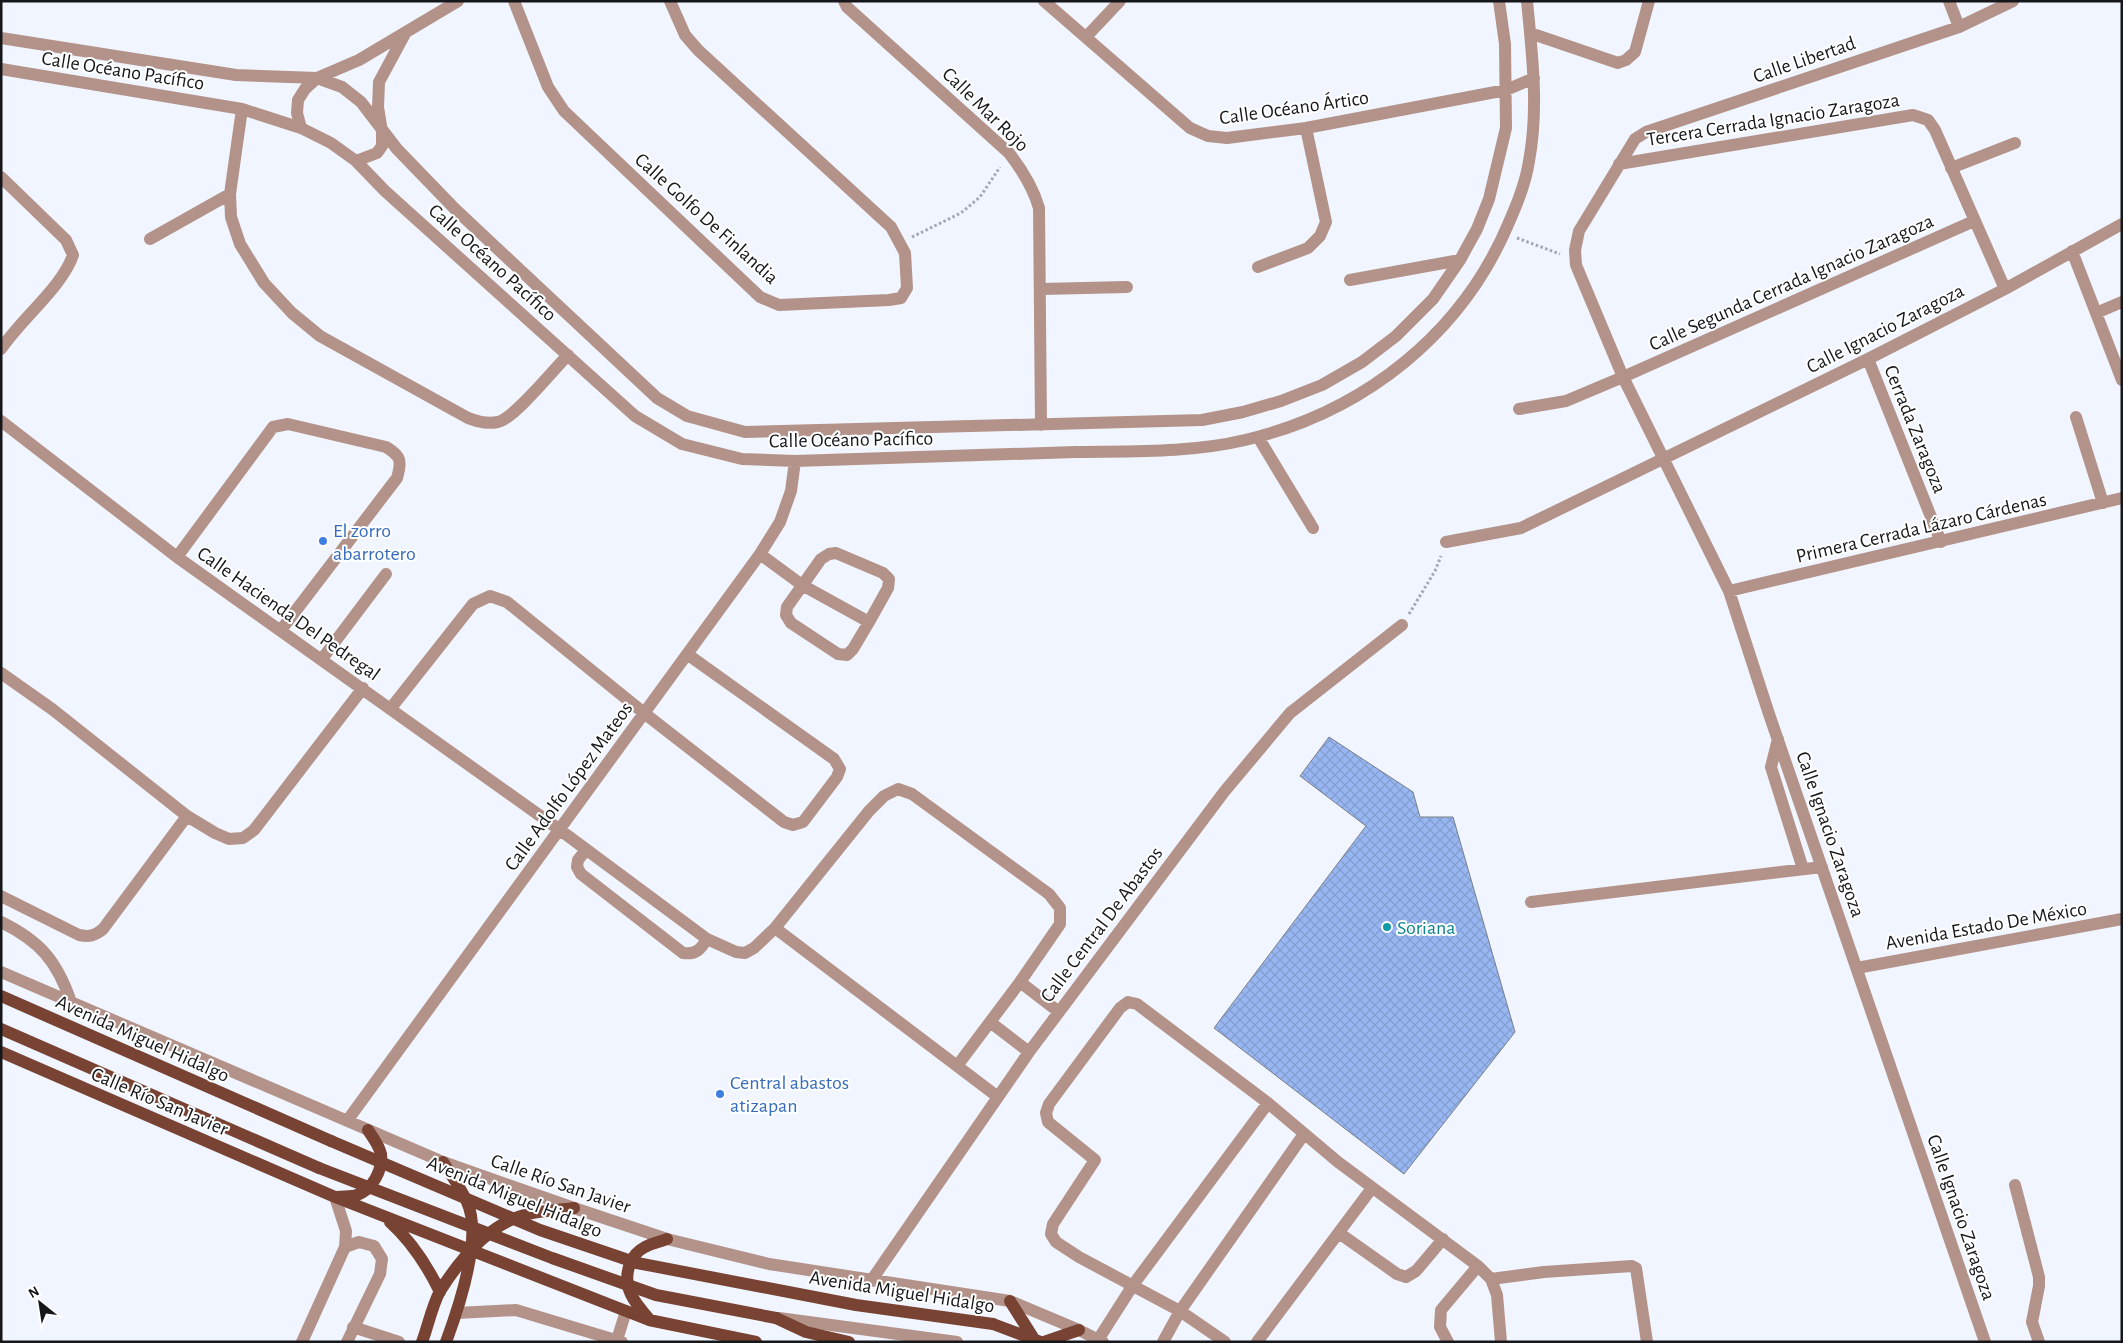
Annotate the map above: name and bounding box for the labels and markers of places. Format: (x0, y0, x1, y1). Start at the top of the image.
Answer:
place label: El zorro abarrotero (333, 521, 416, 564)
marker: El zorro abarrotero (317, 535, 329, 547)
place label: Soriana (1397, 918, 1456, 938)
marker: Soriana (1381, 921, 1393, 933)
place label: Central abastos atizapan (730, 1073, 849, 1116)
marker: Central abastos atizapan (714, 1088, 726, 1100)

